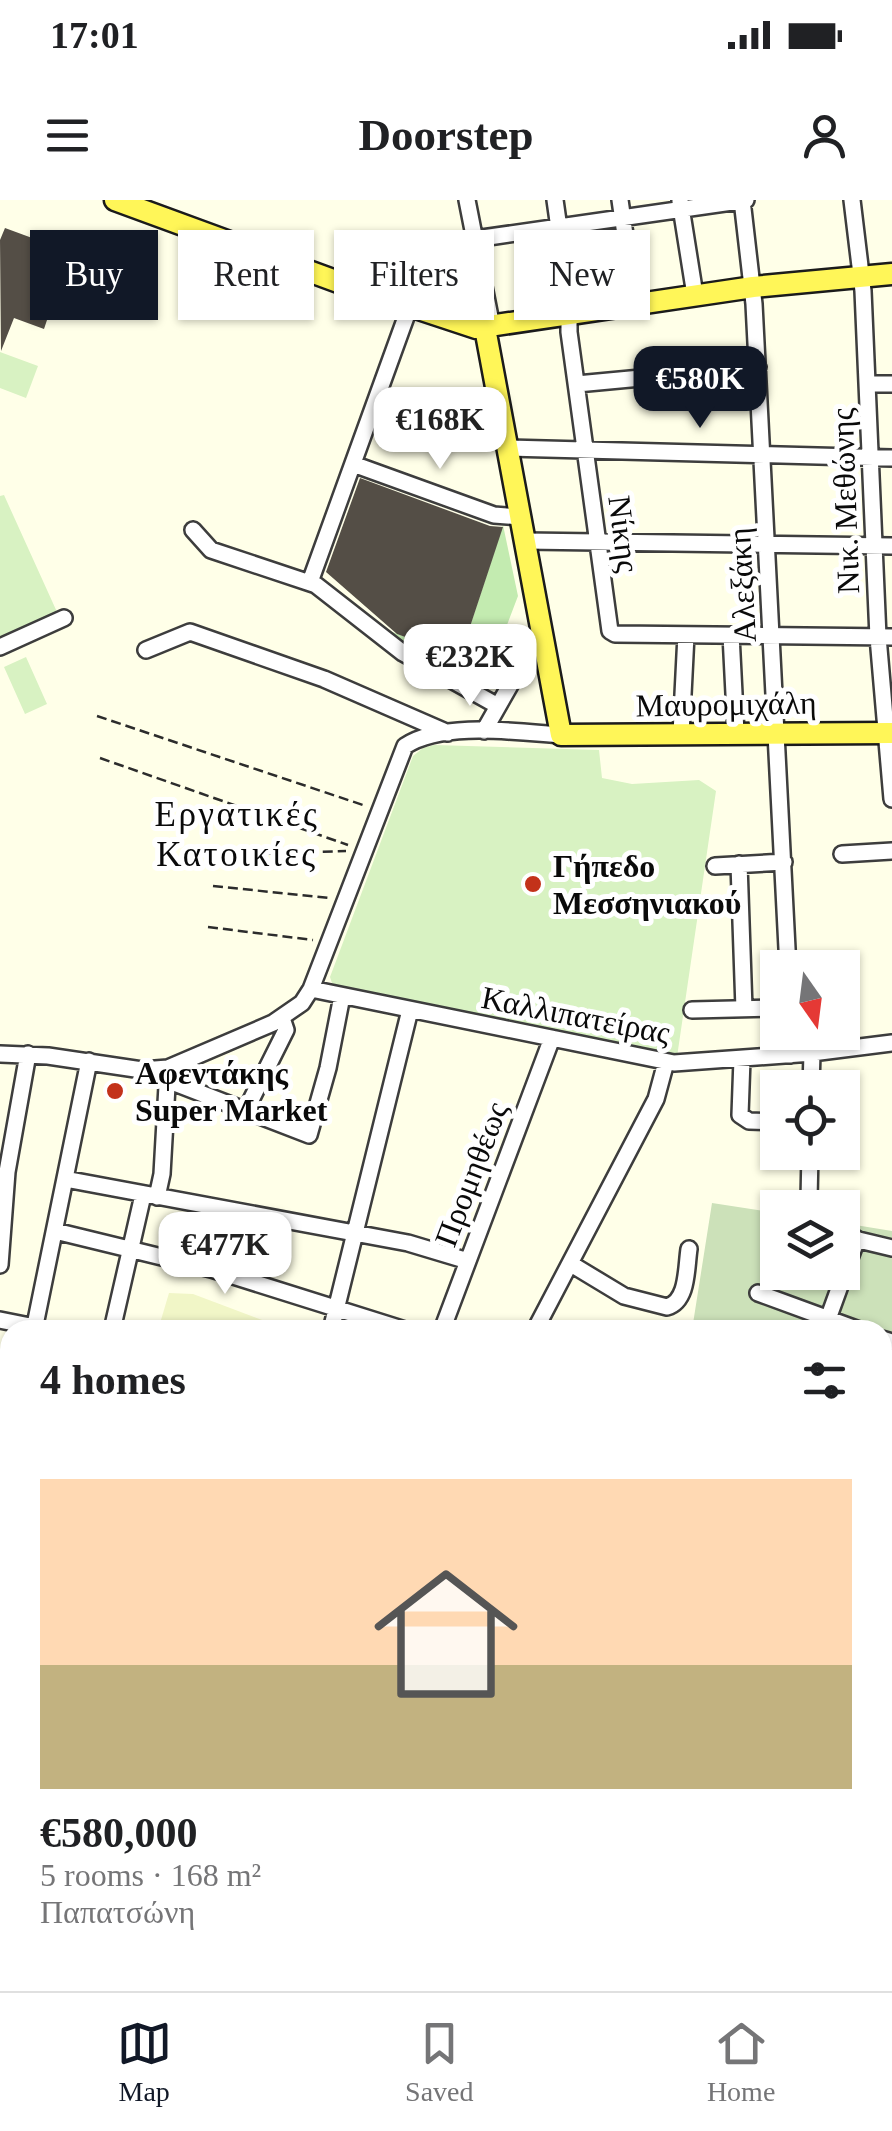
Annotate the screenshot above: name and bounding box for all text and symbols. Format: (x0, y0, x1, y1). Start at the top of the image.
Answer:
text: 17:01 (50, 14, 139, 56)
icon: menu (40, 108, 95, 163)
icon: person (797, 108, 852, 163)
text: Doorstep (359, 110, 533, 160)
chip: Buy (30, 230, 158, 320)
chip: Rent (178, 230, 314, 320)
chip: Filters (334, 230, 494, 320)
chip: New (514, 230, 650, 320)
pin: €580K (630, 346, 770, 431)
text: €580K (656, 360, 744, 396)
pin: €168K (370, 387, 510, 472)
text: €168K (396, 401, 484, 437)
street label: Νικ. Μεθώνης (824, 407, 866, 595)
street label: Νίκης (601, 493, 647, 575)
street label: Αλεξάκη (721, 527, 763, 643)
pin: €232K (400, 624, 540, 709)
text: €232K (426, 638, 514, 674)
street label: Μαυρομιχάλη (635, 684, 817, 724)
district label: Εργατικές Κατοικίες (155, 795, 319, 874)
place label: Γήπεδο Μεσσηνιακού (553, 848, 741, 921)
marker: Γήπεδο Μεσσηνιακού (522, 873, 544, 895)
north arrow (760, 950, 860, 1050)
map controls (760, 950, 860, 1290)
street label: Καλλιπατείρας (479, 979, 674, 1051)
place label: Αφεντάκης Super Market (135, 1055, 328, 1128)
button: locate (760, 1070, 860, 1170)
marker: Αφεντάκης Super Market (104, 1080, 126, 1102)
street label: Προμηθέως (427, 1097, 515, 1251)
button: layers (760, 1190, 860, 1290)
pin: €477K (155, 1212, 295, 1297)
text: €477K (181, 1226, 269, 1262)
icon: filters (797, 1353, 852, 1408)
text: 4 homes (40, 1357, 186, 1403)
icon: home (356, 1544, 536, 1724)
text: €580,000 (40, 1810, 198, 1856)
text: 5 rooms · 168 m² (40, 1857, 261, 1893)
text: Παπατσώνη (40, 1894, 195, 1930)
tab: Map (117, 2016, 172, 2108)
tab: Saved (405, 2016, 474, 2108)
tab: Home (707, 2016, 775, 2108)

